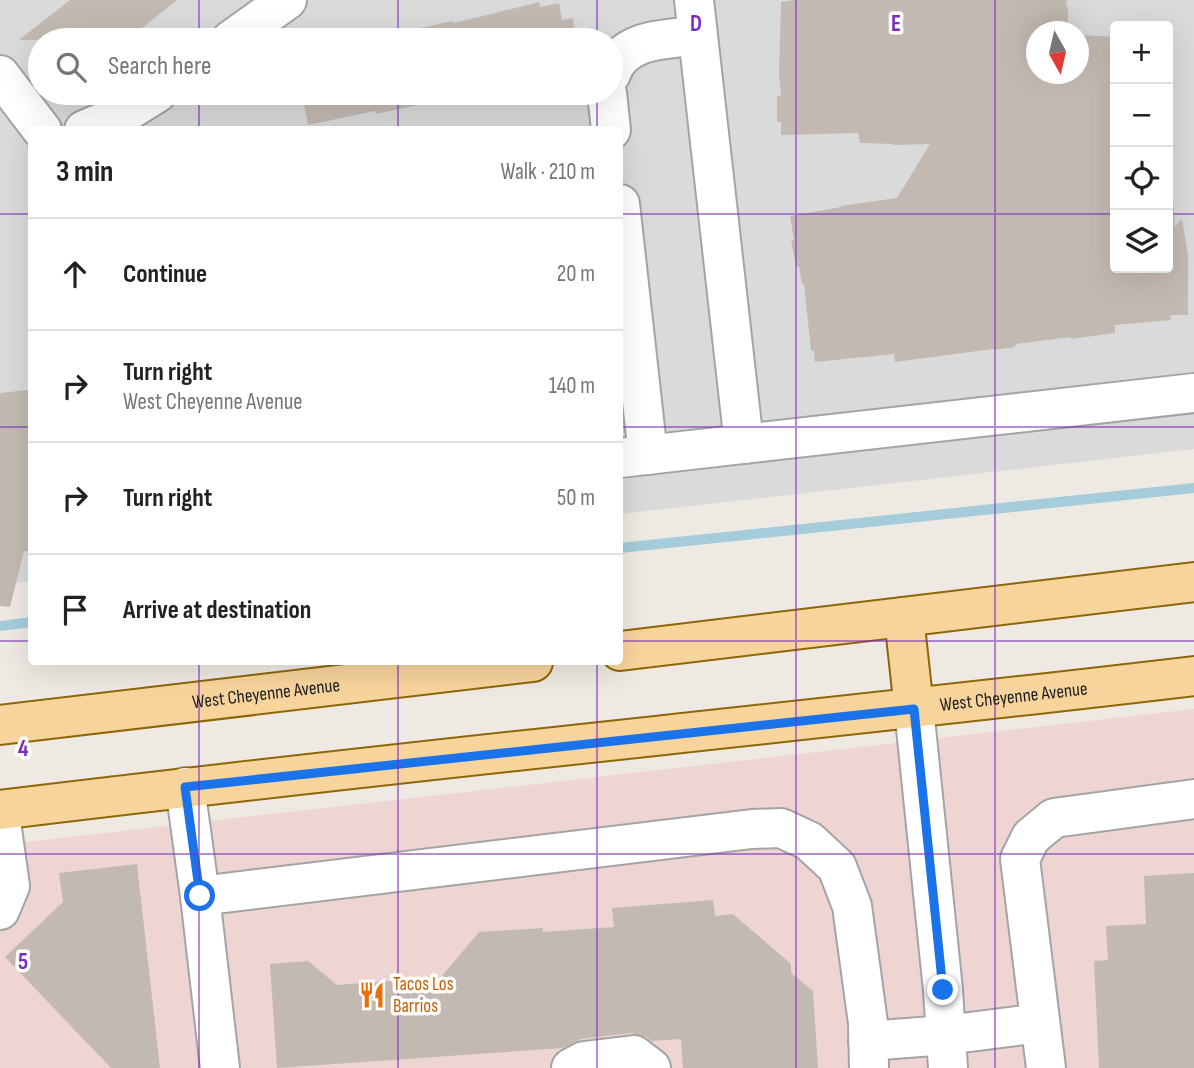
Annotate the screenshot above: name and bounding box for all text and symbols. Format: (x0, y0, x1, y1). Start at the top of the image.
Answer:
text: D (690, 10, 702, 38)
text: E (891, 10, 901, 38)
north arrow (1026, 21, 1089, 84)
map controls (1110, 21, 1173, 273)
button: + (1110, 21, 1173, 84)
search box (28, 28, 623, 105)
icon: search (52, 48, 90, 86)
text: Search here (108, 51, 211, 82)
button: − (1110, 84, 1173, 147)
button: locate (1110, 147, 1173, 210)
text: 3 min (56, 154, 113, 190)
text: Walk · 210 m (501, 158, 595, 186)
button: layers (1110, 210, 1173, 273)
icon: ahead (56, 255, 94, 293)
text: Continue (123, 259, 207, 290)
text: 20 m (557, 260, 595, 288)
text: Turn right (123, 357, 212, 388)
icon: right (56, 367, 94, 405)
text: 140 m (549, 372, 595, 400)
text: West Cheyenne Avenue (123, 388, 303, 416)
icon: right (56, 479, 94, 517)
text: Turn right (123, 483, 212, 514)
text: 50 m (557, 484, 595, 512)
icon: arrive (56, 591, 94, 629)
text: Arrive at destination (123, 595, 311, 626)
street label: West Cheyenne Avenue (191, 673, 341, 714)
street label: West Cheyenne Avenue (939, 677, 1089, 716)
text: 4 (18, 735, 29, 763)
route start (184, 880, 215, 911)
text: 5 (18, 948, 28, 976)
place label: Tacos Los Barrios (393, 973, 454, 1018)
route end (927, 974, 958, 1005)
restaurant icon: Tacos Los Barrios (357, 980, 387, 1010)

